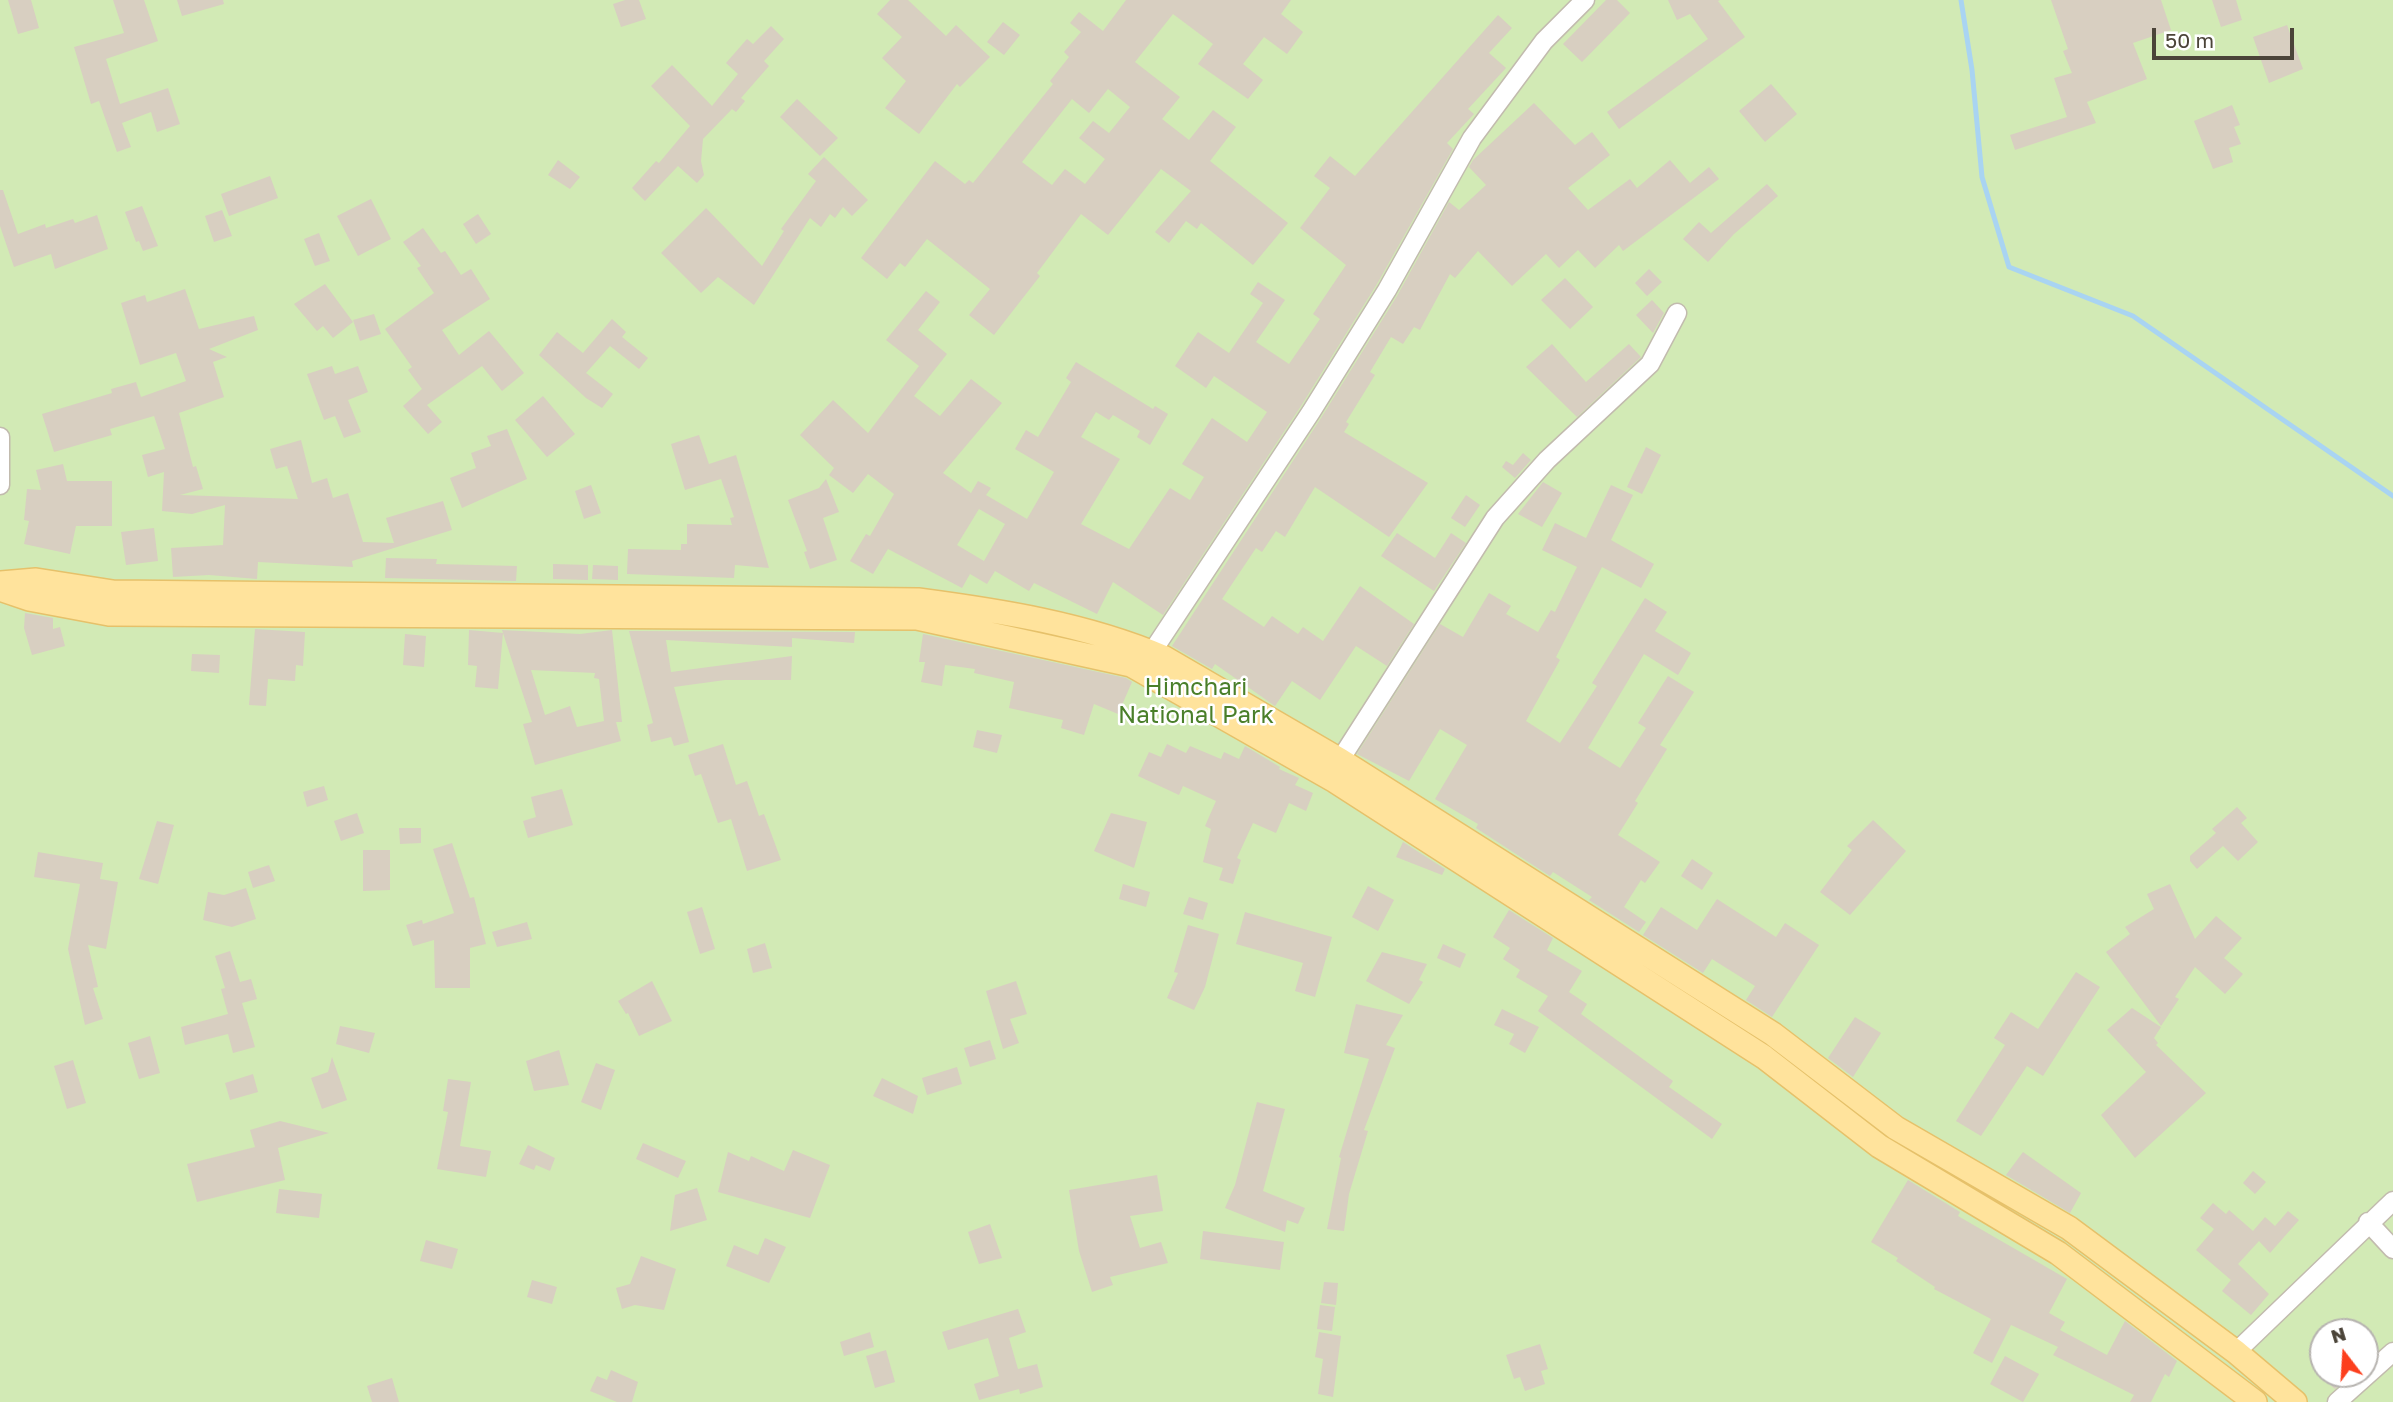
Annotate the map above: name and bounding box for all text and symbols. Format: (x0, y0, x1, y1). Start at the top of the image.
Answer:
scale bar (2155, 14, 2297, 58)
text: 50 m (2165, 27, 2214, 53)
park label: Himchari National Park (1118, 673, 1274, 729)
north arrow (2309, 1318, 2379, 1388)
text: N (2328, 1321, 2349, 1347)

